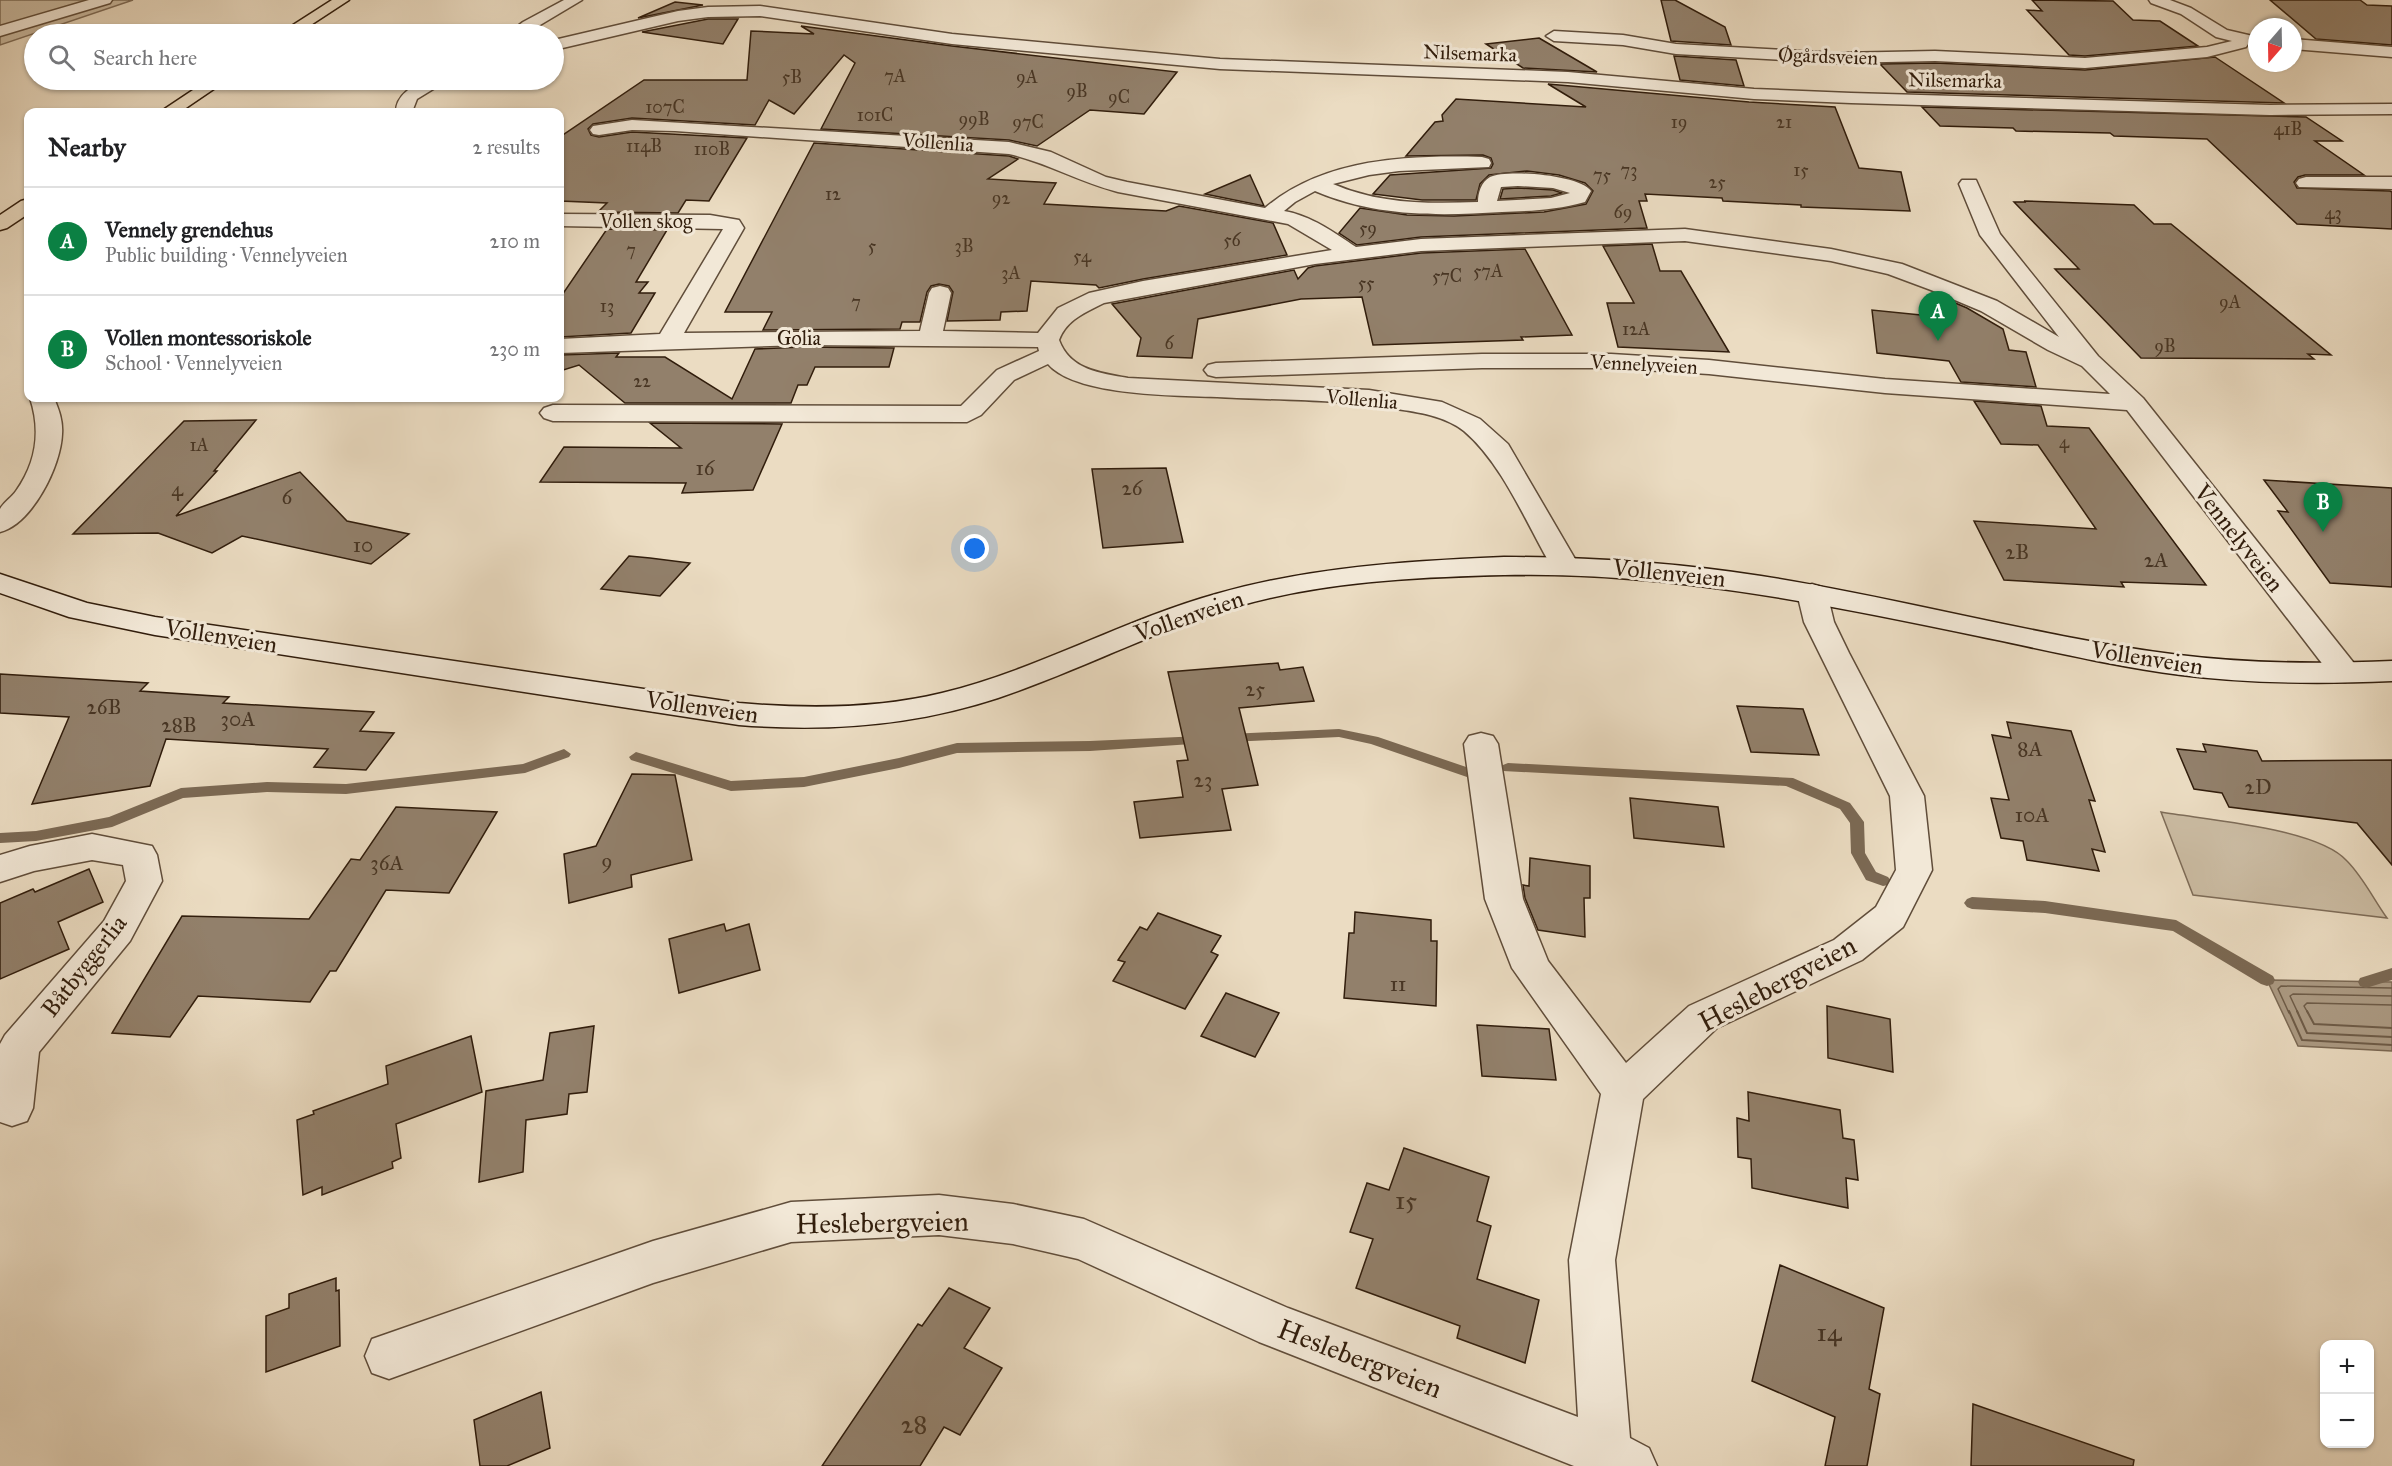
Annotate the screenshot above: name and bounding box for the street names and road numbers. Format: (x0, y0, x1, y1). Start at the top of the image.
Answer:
street label: Nilsemarka (1423, 39, 1518, 67)
street label: Øgårdsveien (1778, 42, 1879, 71)
street label: Nilsemarka (1908, 67, 2003, 93)
street label: Vollenlia (900, 127, 975, 157)
street label: Vollen skog (599, 209, 693, 234)
street label: Golia (777, 326, 822, 350)
street label: Vennelyveien (1589, 349, 1698, 379)
street label: Vollenlia (1324, 384, 1399, 414)
street label: Vennelyveien (2187, 477, 2291, 598)
street label: Vollenveien (1610, 552, 1727, 594)
street label: Vollenveien (1130, 583, 1248, 649)
street label: Vollenveien (162, 612, 279, 660)
street label: Vollenveien (2088, 634, 2205, 682)
street label: Vollenveien (643, 684, 760, 730)
street label: Båtbyggerlia (35, 908, 134, 1023)
street label: Heslebergveien (1692, 927, 1862, 1040)
street label: Heslebergveien (795, 1203, 969, 1242)
street label: Heslebergveien (1273, 1311, 1447, 1406)

